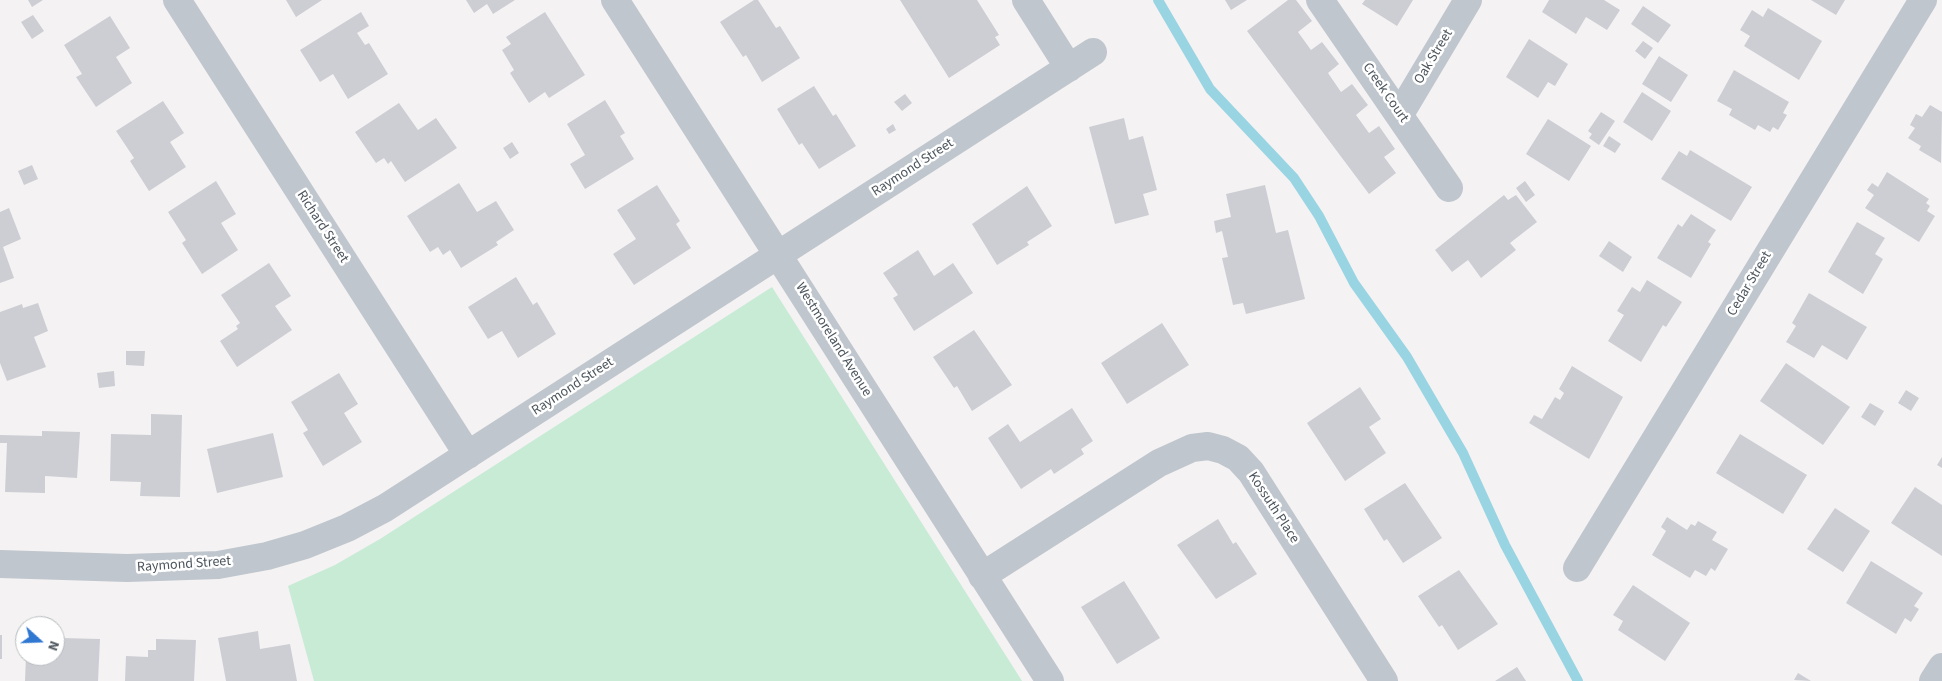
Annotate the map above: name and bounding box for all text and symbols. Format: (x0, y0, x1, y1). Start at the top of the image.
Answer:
street label: Oak Street (1411, 26, 1457, 88)
street label: Creek Court (1358, 60, 1412, 126)
street label: Raymond Street (869, 135, 957, 201)
street label: Richard Street (292, 188, 352, 266)
street label: Cedar Street (1724, 249, 1776, 319)
street label: Westmoreland Avenue (791, 280, 875, 400)
street label: Raymond Street (529, 354, 617, 420)
street label: Kossuth Place (1244, 469, 1302, 547)
street label: Raymond Street (137, 553, 231, 577)
north arrow (15, 616, 65, 666)
text: N (42, 638, 64, 654)

